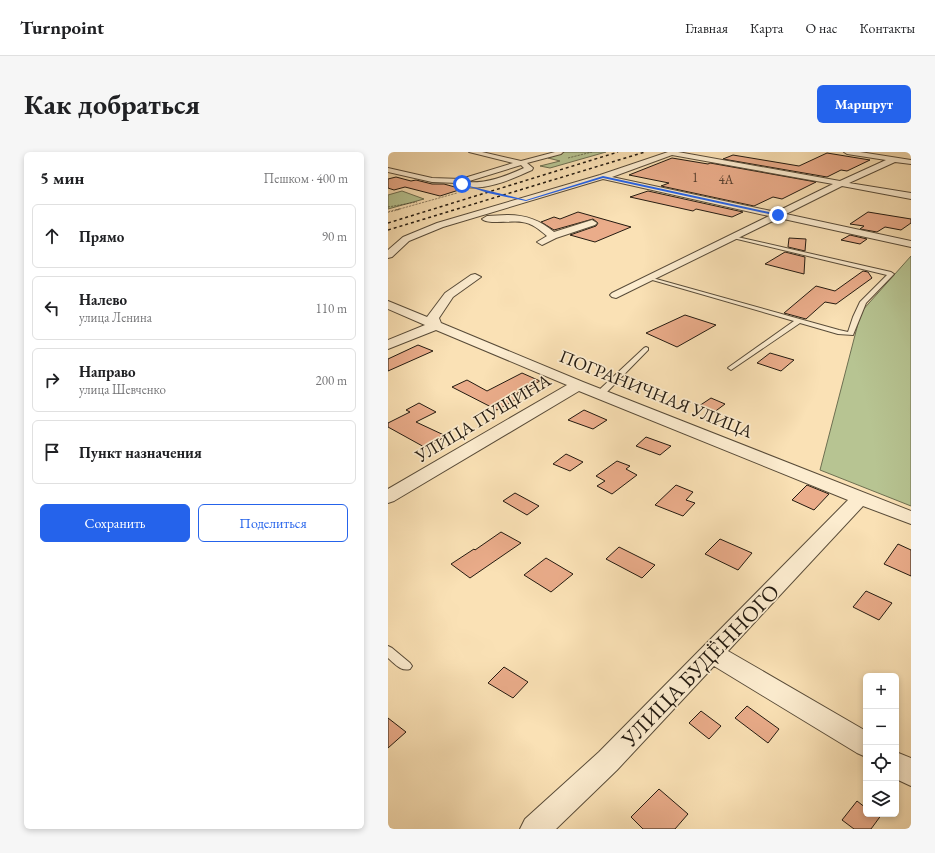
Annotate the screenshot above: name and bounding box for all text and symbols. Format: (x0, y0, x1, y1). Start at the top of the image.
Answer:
text: Turnpoint (20, 15, 104, 40)
text: Главная (685, 19, 728, 37)
text: Карта (750, 19, 783, 37)
text: О нас (805, 19, 837, 37)
text: Контакты (859, 19, 915, 37)
button: Маршрут (817, 85, 911, 123)
text: Как добраться (24, 86, 200, 122)
text: 5 мин (40, 167, 84, 189)
house number: 1 (692, 169, 698, 186)
text: Пешком · 400 m (264, 170, 348, 187)
house number: 4А (718, 171, 735, 188)
route start (453, 175, 471, 193)
route end (769, 206, 787, 224)
icon: ahead (41, 225, 63, 247)
text: Прямо (79, 227, 124, 246)
text: 90 m (322, 228, 347, 245)
text: Налево (79, 290, 127, 309)
icon: left (41, 297, 63, 319)
text: 110 m (316, 300, 347, 317)
text: улица Ленина (79, 309, 152, 326)
street label: ПОГРАНИЧНАЯ УЛИЦА (556, 344, 757, 443)
text: Направо (79, 362, 136, 381)
street label: УЛИЦА ПУЩИНА (410, 368, 555, 468)
icon: right (41, 369, 63, 391)
text: 200 m (316, 372, 347, 389)
text: улица Шевченко (79, 381, 166, 398)
icon: arrive (41, 441, 63, 463)
text: Пункт назначения (79, 443, 202, 462)
button: Сохранить (40, 504, 190, 542)
button: Поделиться (198, 504, 348, 542)
street label: УЛИЦА БУДЁННОГО (614, 578, 786, 754)
map controls (863, 673, 899, 817)
button: + (863, 673, 899, 709)
button: − (863, 709, 899, 745)
button: locate (863, 745, 899, 781)
button: layers (863, 781, 899, 817)

